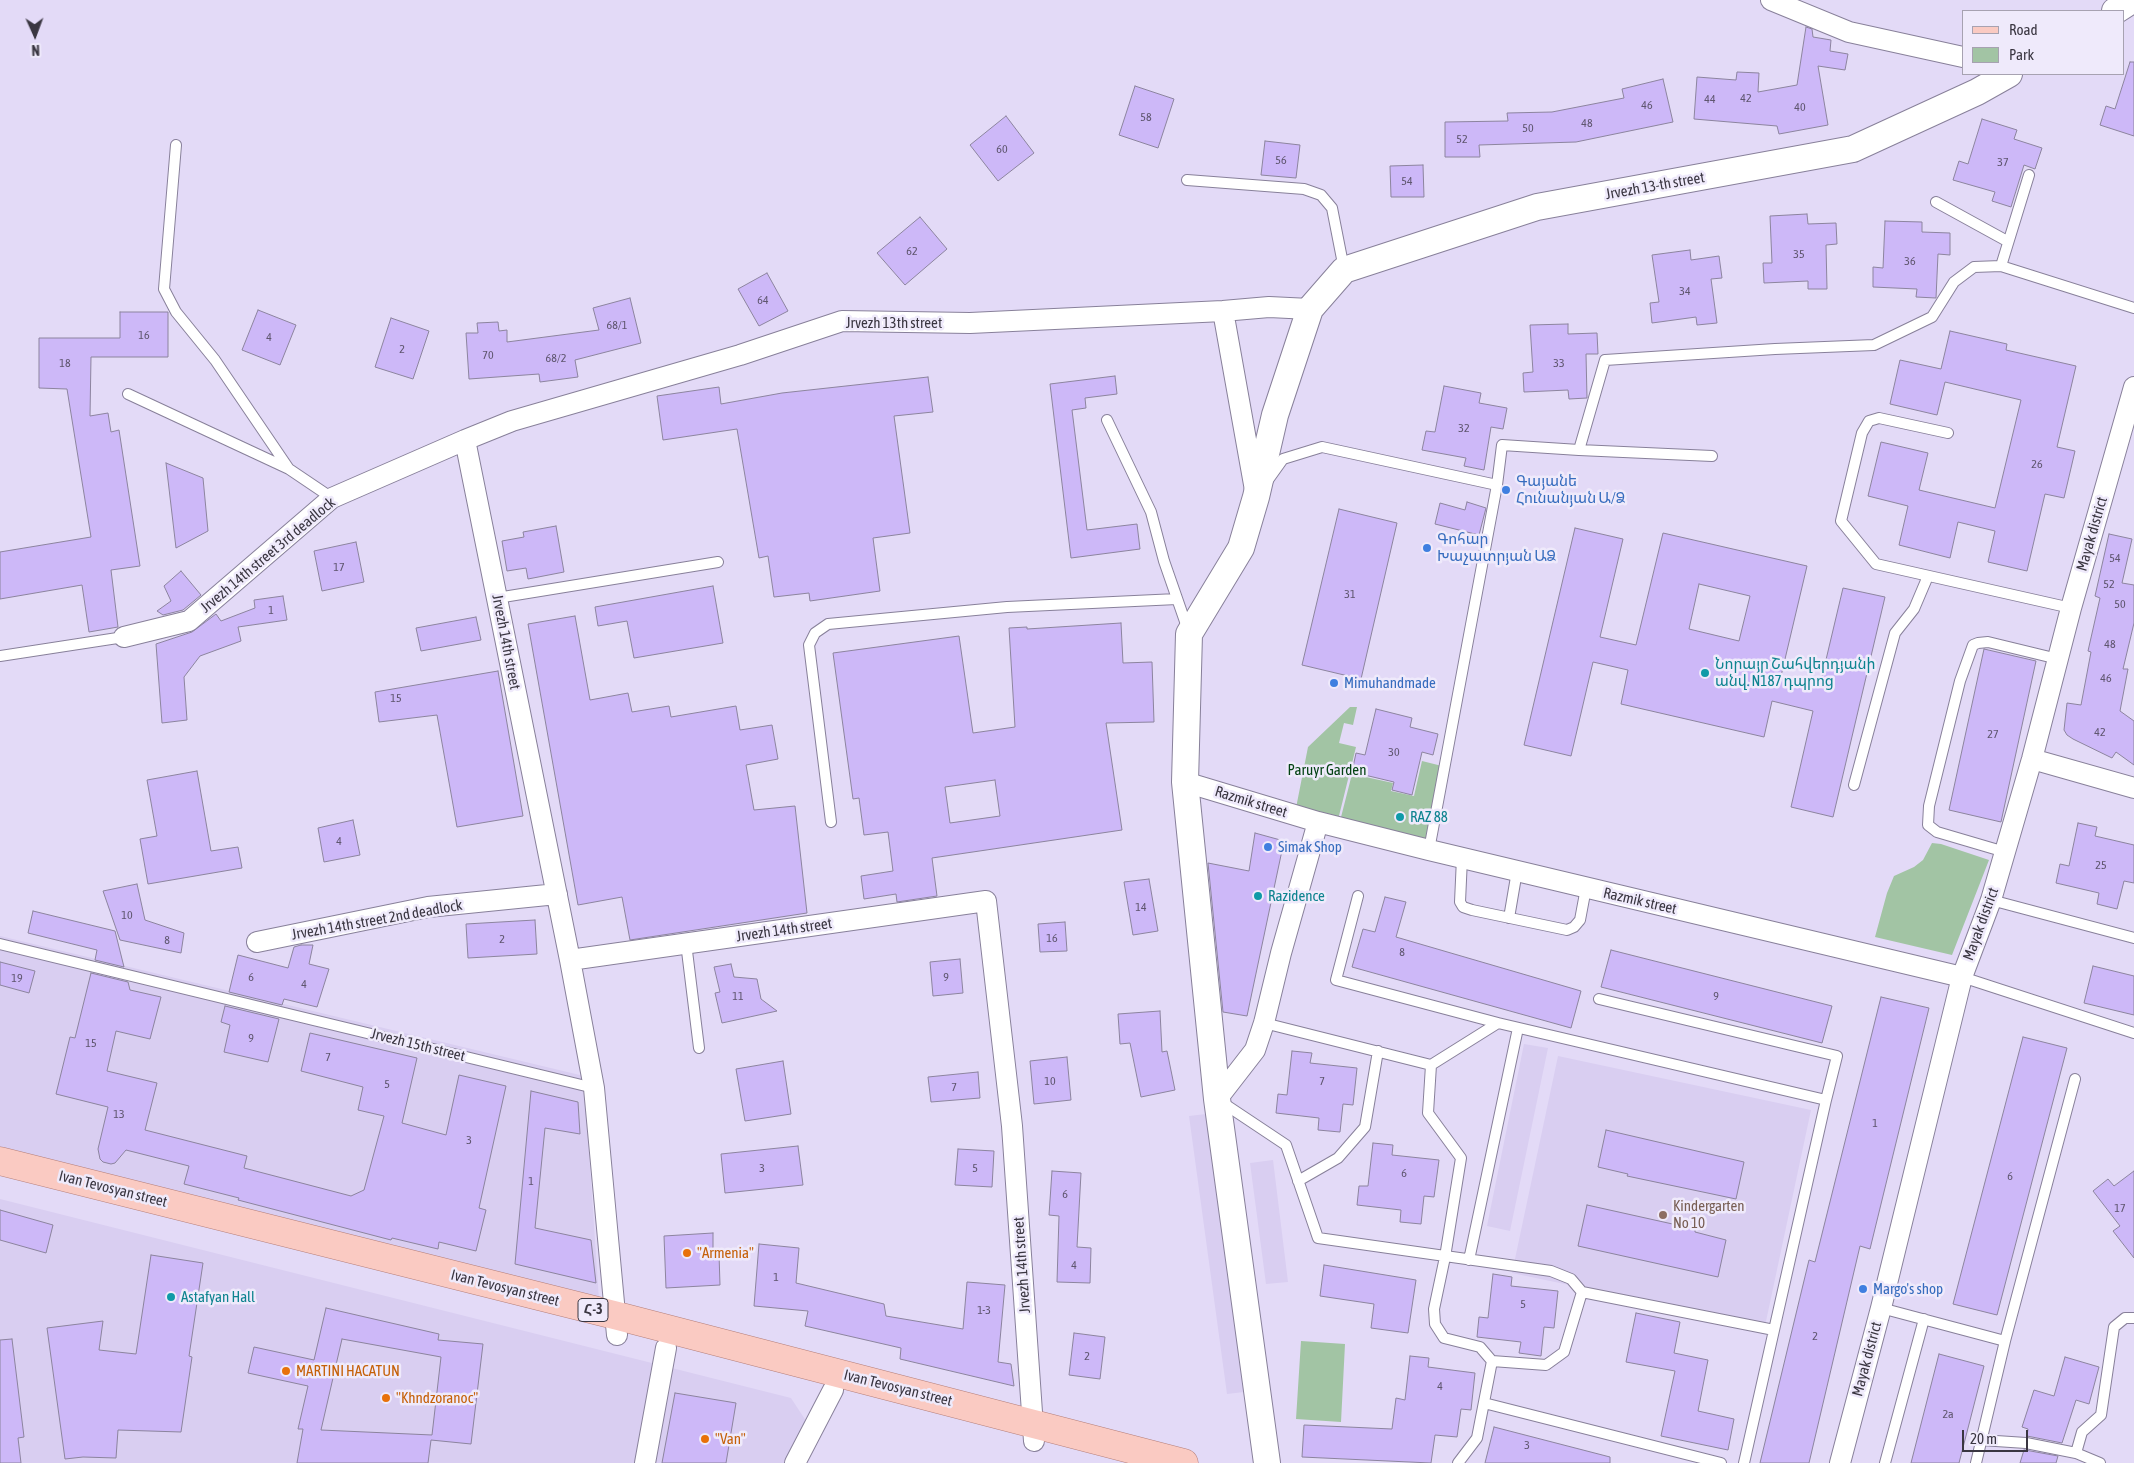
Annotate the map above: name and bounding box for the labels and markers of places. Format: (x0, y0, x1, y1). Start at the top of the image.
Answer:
place label: Գայանե Հունանյան Ա/Ձ (1516, 472, 1625, 507)
marker: Գայանե Հունանյան Ա/Ձ (1500, 484, 1512, 496)
place label: Գոհար Խաչատրյան ԱՁ (1437, 530, 1556, 565)
marker: Գոհար Խաչատրյան ԱՁ (1421, 542, 1433, 554)
place label: Նորայր Շահվերդյանի անվ. N187 դպրոց (1715, 655, 1875, 690)
marker: Նորայր Շահվերդյանի անվ. N187 դպրոց (1699, 667, 1711, 679)
place label: Mimuhandmade (1344, 674, 1436, 692)
marker: Mimuhandmade (1328, 677, 1340, 689)
place label: RAZ 88 (1410, 808, 1448, 826)
marker: RAZ 88 (1394, 811, 1406, 823)
place label: Simak Shop (1278, 838, 1342, 856)
marker: Simak Shop (1262, 841, 1274, 853)
place label: Razidence (1268, 887, 1325, 905)
marker: Razidence (1252, 890, 1264, 902)
place label: Kindergarten No 10 (1673, 1197, 1745, 1232)
marker: Kindergarten No 10 (1657, 1209, 1669, 1221)
place label: "Armenia" (697, 1244, 754, 1262)
marker: "Armenia" (681, 1247, 693, 1259)
place label: Margo's shop (1873, 1280, 1943, 1298)
marker: Margo's shop (1857, 1283, 1869, 1295)
place label: Astafyan Hall (181, 1288, 255, 1306)
marker: Astafyan Hall (165, 1291, 177, 1303)
place label: MARTINI HACATUN (296, 1362, 400, 1380)
marker: MARTINI HACATUN (280, 1365, 292, 1377)
place label: "Khndzoranoc" (396, 1389, 478, 1407)
marker: "Khndzoranoc" (380, 1392, 392, 1404)
place label: "Van" (715, 1430, 746, 1448)
marker: "Van" (699, 1433, 711, 1445)

